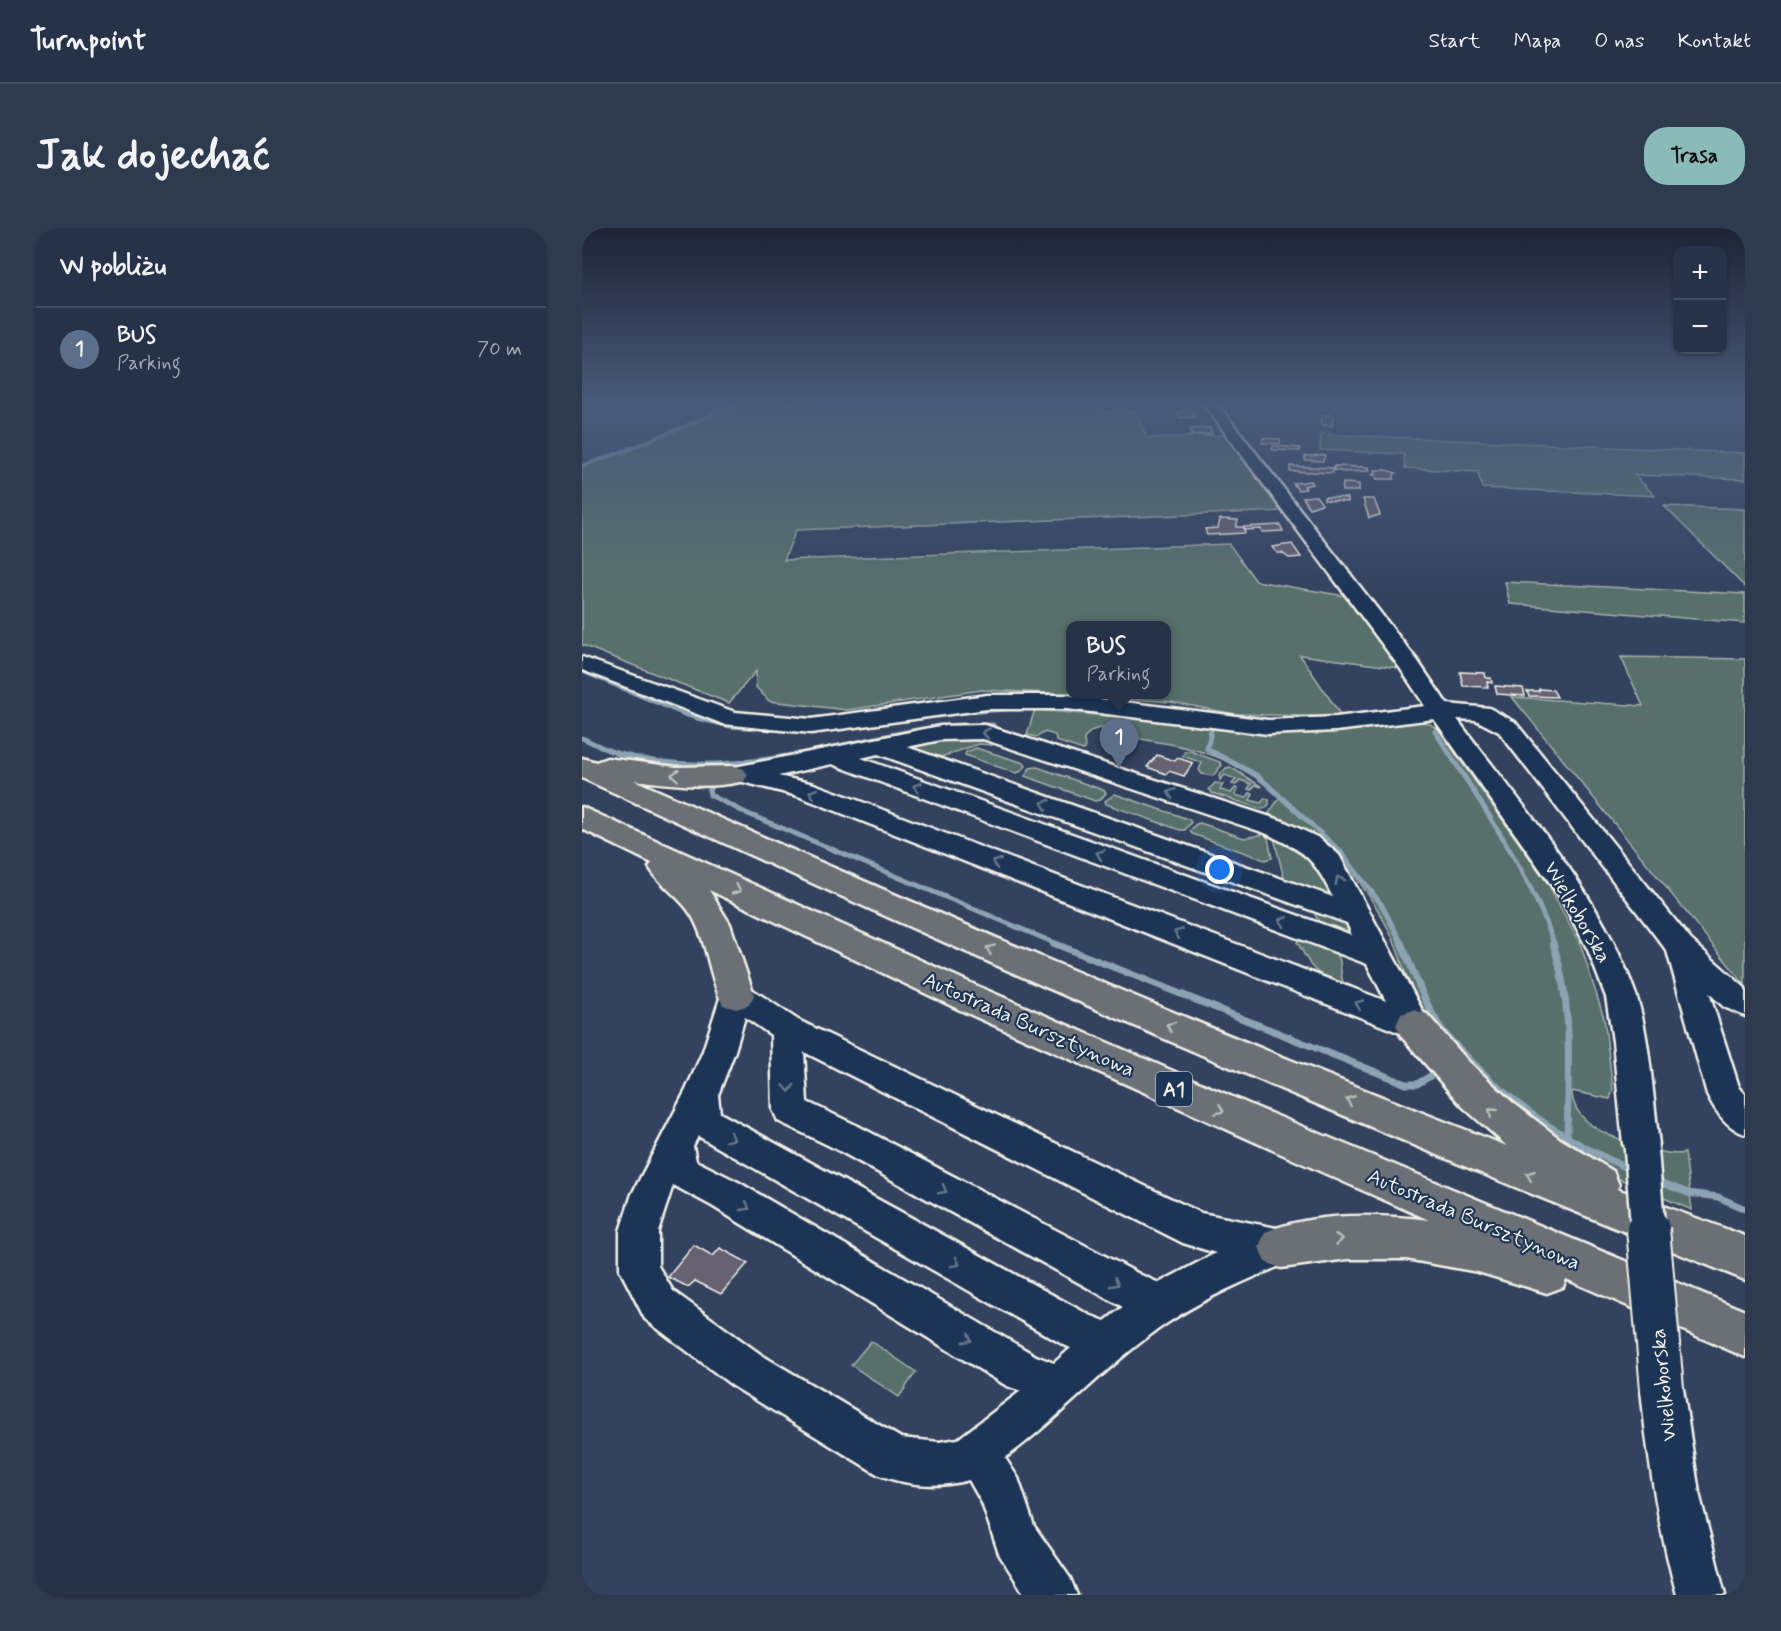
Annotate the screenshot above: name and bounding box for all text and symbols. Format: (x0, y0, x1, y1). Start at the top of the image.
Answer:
text: Turnpoint (30, 23, 146, 60)
text: Start (1428, 27, 1480, 55)
text: Mapa (1513, 27, 1561, 55)
text: O nas (1594, 27, 1644, 55)
text: Kontakt (1677, 27, 1751, 55)
button: Trasa (1644, 127, 1745, 185)
text: Jak dojechać (36, 129, 270, 184)
map controls (1673, 246, 1727, 354)
button: + (1673, 246, 1727, 300)
text: W pobliżu (60, 250, 166, 284)
button: − (1673, 300, 1727, 354)
text: BUS (117, 322, 156, 350)
text: 1 (75, 336, 84, 363)
text: 70 m (477, 336, 522, 363)
text: Parking (117, 350, 181, 377)
popup (1066, 621, 1171, 699)
text: BUS (1087, 633, 1126, 661)
text: Parking (1087, 661, 1150, 688)
pin: 1 (1100, 718, 1138, 768)
one-way arrow (981, 727, 991, 739)
one-way arrow (671, 769, 680, 782)
one-way arrow (912, 781, 923, 794)
one-way arrow (809, 788, 819, 801)
one-way arrow (1166, 788, 1177, 800)
one-way arrow (1040, 799, 1051, 812)
one-way arrow (1095, 849, 1106, 861)
your location (1205, 855, 1234, 884)
street label: Wielkoborska (1537, 857, 1618, 968)
one-way arrow (991, 858, 1002, 870)
one-way arrow (1335, 876, 1346, 886)
one-way arrow (731, 883, 742, 895)
one-way arrow (1278, 916, 1289, 929)
one-way arrow (1173, 928, 1184, 940)
one-way arrow (986, 944, 997, 956)
street label: Autostrada Bursztynowa (918, 966, 1139, 1084)
one-way arrow (1355, 999, 1366, 1011)
one-way arrow (1165, 1021, 1176, 1033)
road number: A1 (1156, 1072, 1192, 1106)
one-way arrow (783, 1083, 796, 1092)
one-way arrow (1345, 1095, 1356, 1107)
one-way arrow (1214, 1103, 1225, 1115)
one-way arrow (1488, 1108, 1499, 1119)
one-way arrow (725, 1131, 735, 1142)
street label: Autostrada Bursztynowa (1363, 1162, 1584, 1277)
one-way arrow (1525, 1170, 1536, 1182)
one-way arrow (937, 1183, 948, 1194)
one-way arrow (740, 1199, 750, 1211)
one-way arrow (1334, 1234, 1343, 1246)
one-way arrow (950, 1256, 960, 1267)
one-way arrow (1109, 1276, 1119, 1287)
street label: Wielkoborska (1644, 1327, 1684, 1443)
one-way arrow (962, 1331, 972, 1343)

